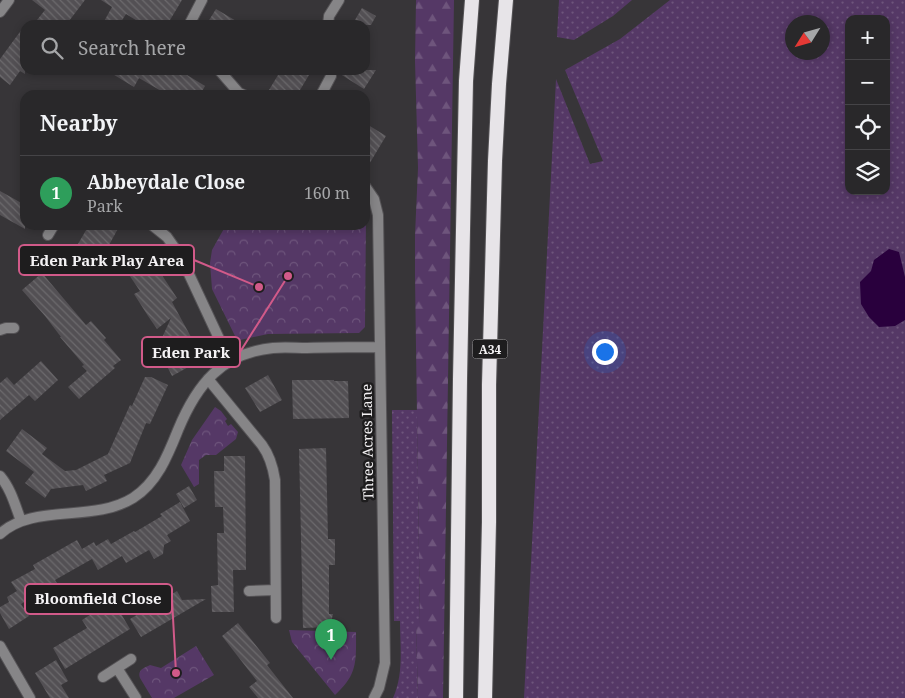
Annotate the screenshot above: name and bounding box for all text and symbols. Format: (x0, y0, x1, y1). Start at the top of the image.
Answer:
north arrow (785, 15, 830, 60)
map controls (845, 15, 890, 195)
button: + (845, 15, 890, 60)
search box (20, 20, 370, 75)
icon: search (38, 34, 66, 62)
text: Search here (78, 35, 186, 61)
button: − (845, 60, 890, 105)
button: locate (845, 105, 890, 150)
text: Nearby (40, 109, 118, 137)
button: layers (845, 150, 890, 195)
text: Abbeydale Close (87, 169, 245, 195)
text: 1 (51, 182, 61, 204)
text: 160 m (304, 182, 350, 204)
text: Park (87, 195, 123, 217)
callout: Eden Park Play Area (19, 245, 194, 275)
text: Eden Park Play Area (30, 250, 184, 270)
callout: Eden Park (142, 337, 240, 367)
road number: A34 (472, 339, 508, 358)
your location (592, 339, 618, 365)
text: Eden Park (152, 342, 230, 362)
street label: Three Acres Lane (356, 384, 378, 500)
callout: Bloomfield Close (25, 584, 172, 614)
text: Bloomfield Close (34, 588, 162, 608)
pin: 1 (315, 619, 347, 660)

